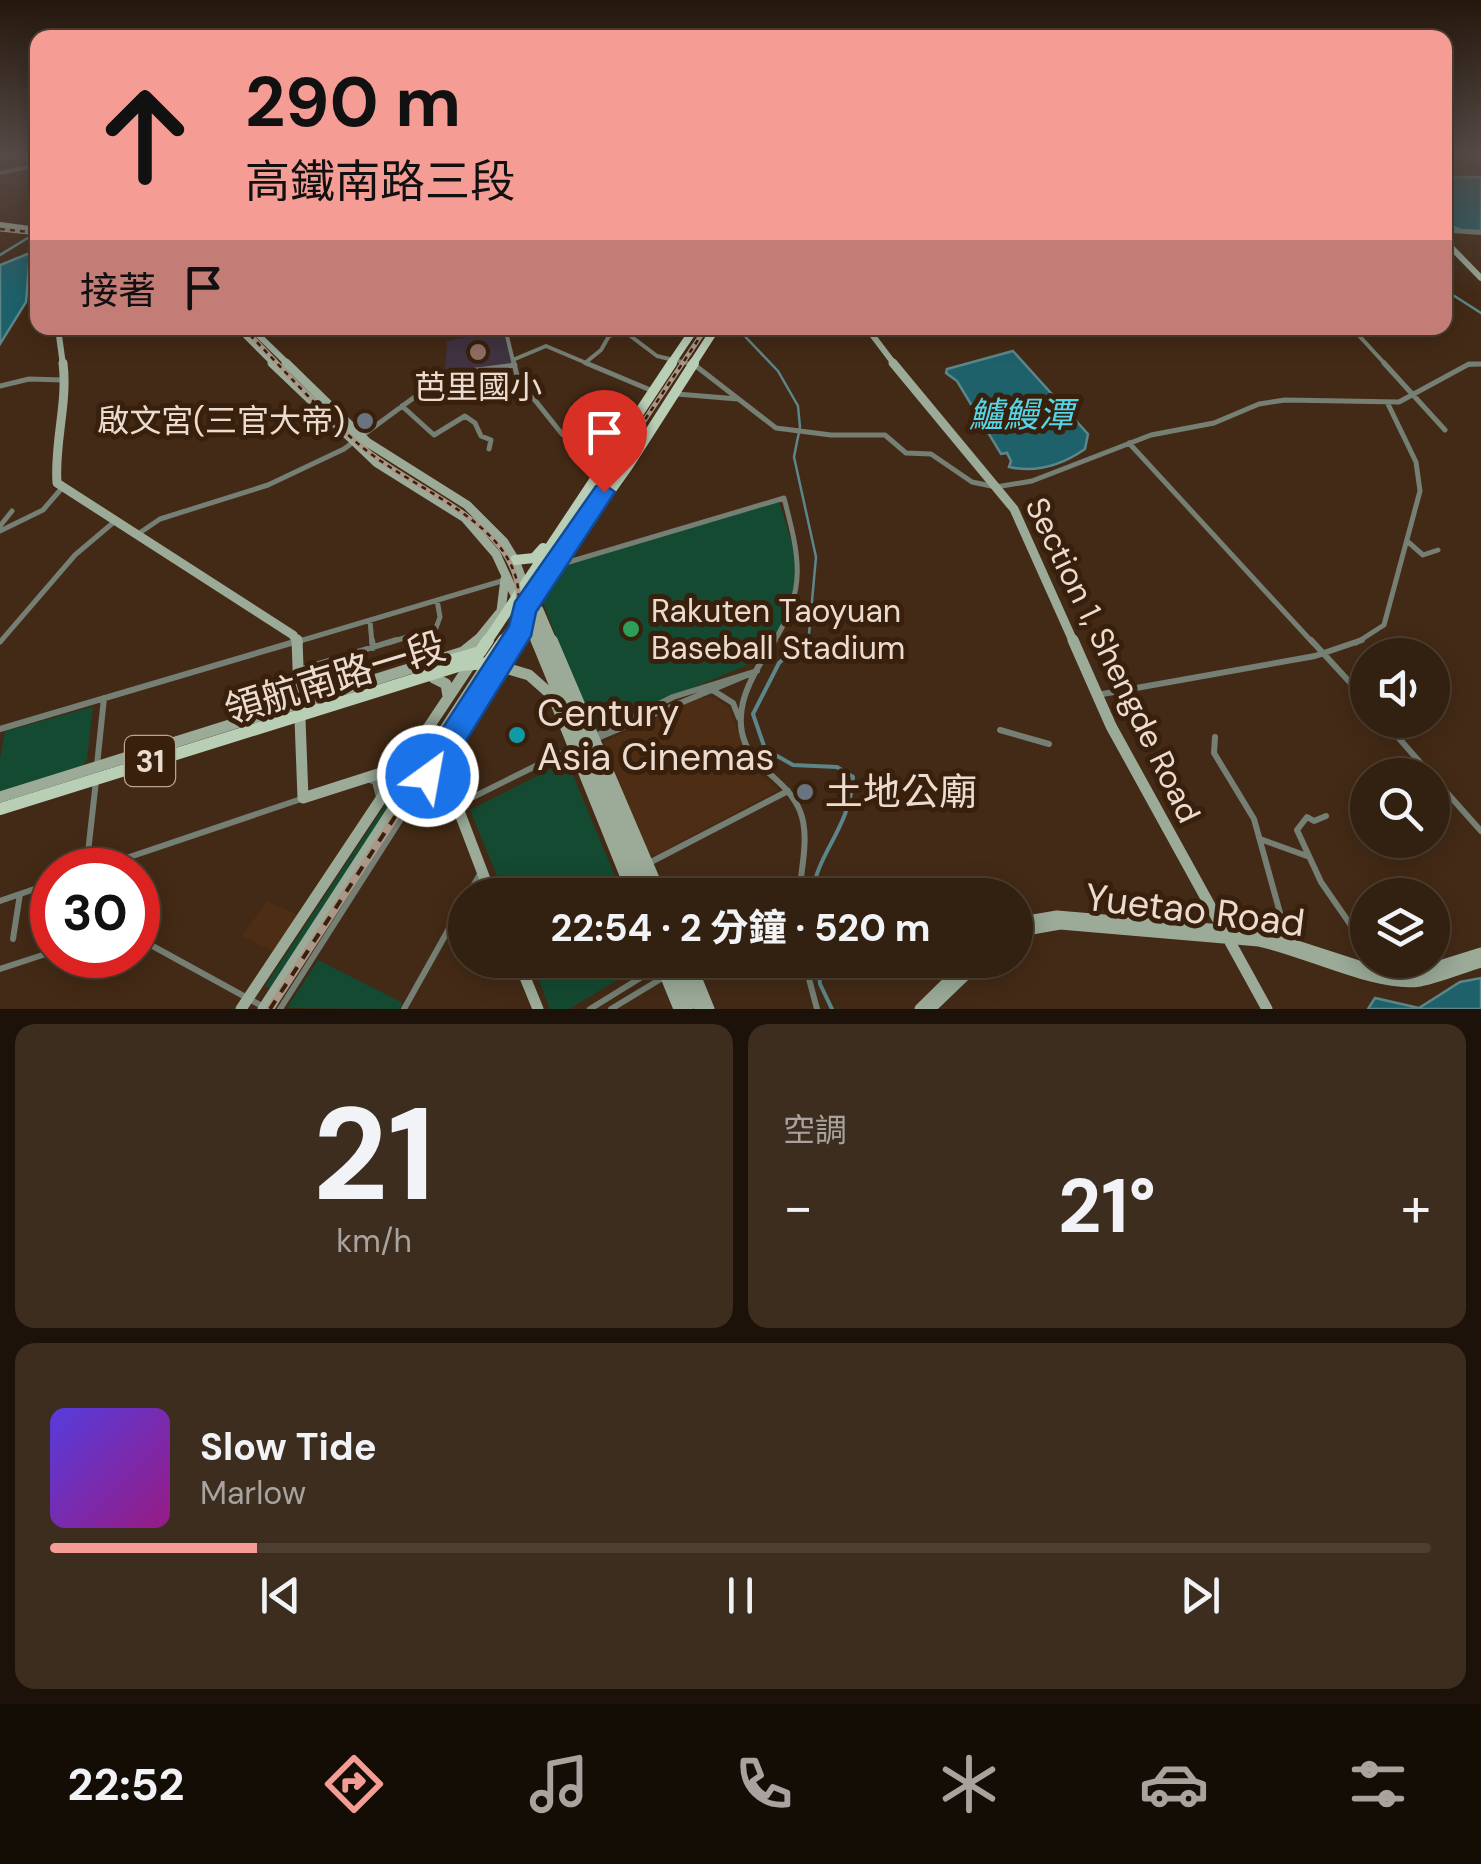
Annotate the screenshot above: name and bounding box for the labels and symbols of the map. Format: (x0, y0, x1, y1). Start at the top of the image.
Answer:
marker: 芭里國小 (467, 341, 489, 363)
place label: 芭里國小 (414, 366, 542, 408)
pin (562, 390, 647, 493)
water label: 鱸鰻潭 (968, 392, 1079, 438)
place label: 啟文宮(三官大帝) (97, 400, 345, 442)
marker: 啟文宮(三官大帝) (354, 410, 376, 432)
street label: Section 1, Shengde Road (1016, 490, 1210, 830)
place label: Rakuten Taoyuan Baseball Stadium (651, 590, 905, 669)
marker: Rakuten Taoyuan Baseball Stadium (620, 618, 642, 640)
street label: 領航南路一段 (219, 621, 451, 735)
place label: Century Asia Cinemas (537, 688, 775, 782)
position arrow (376, 724, 480, 828)
marker: Century Asia Cinemas (506, 724, 528, 746)
road number: 31 (125, 736, 175, 786)
place label: 土地公廟 (825, 767, 977, 817)
marker: 土地公廟 (794, 781, 816, 803)
speed limit sign: 30 (30, 848, 160, 978)
street label: Yuetao Road (1083, 872, 1307, 948)

